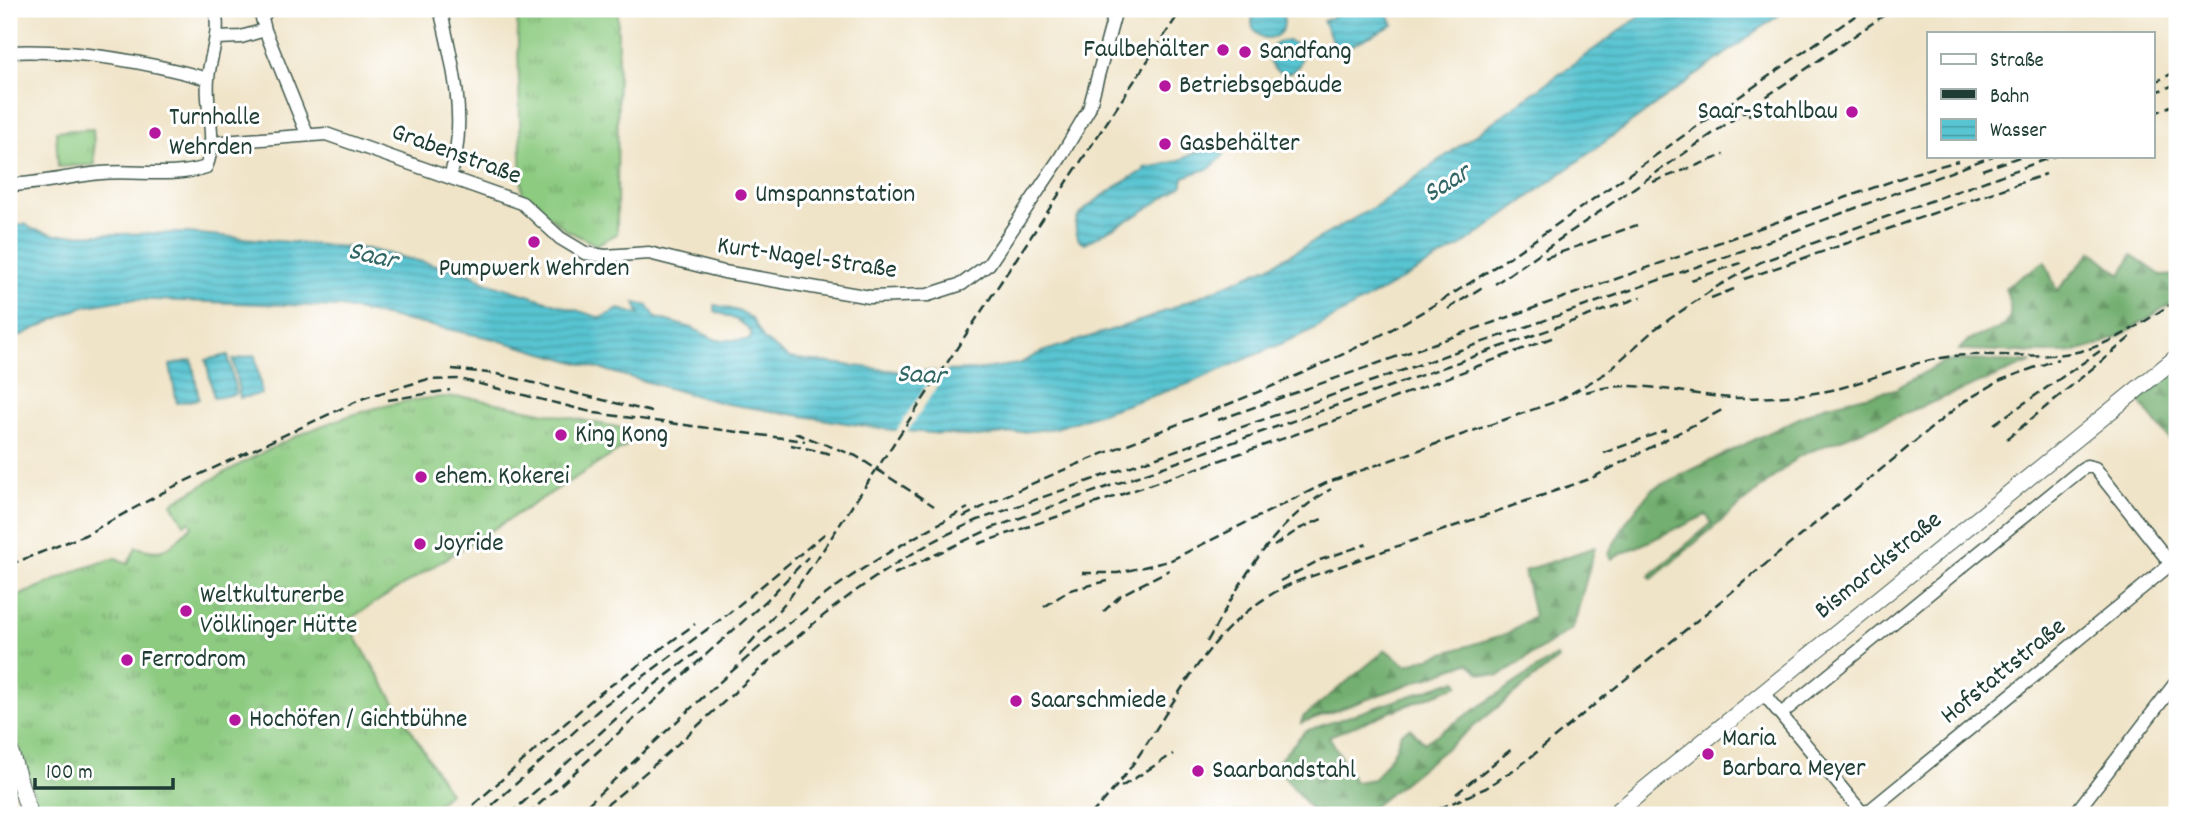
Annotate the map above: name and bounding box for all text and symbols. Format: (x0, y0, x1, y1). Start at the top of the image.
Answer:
place label: Faulbehälter (1083, 32, 1209, 69)
legend (1927, 32, 2154, 158)
place label: Sandfang (1259, 34, 1352, 71)
marker: Faulbehälter (1215, 42, 1231, 58)
marker: Sandfang (1237, 44, 1253, 60)
text: Straße (1990, 47, 2044, 77)
place label: Betriebsgebäude (1179, 68, 1342, 105)
marker: Betriebsgebäude (1157, 78, 1173, 94)
text: Bahn (1990, 83, 2029, 113)
place label: Saar-Stahlbau (1698, 94, 1838, 131)
place label: Turnhalle Wehrden (169, 100, 260, 167)
marker: Saar-Stahlbau (1844, 104, 1860, 120)
street label: Grabenstraße (386, 114, 526, 196)
text: Wasser (1990, 117, 2047, 147)
marker: Turnhalle Wehrden (147, 125, 163, 141)
place label: Gasbehälter (1179, 126, 1300, 163)
marker: Gasbehälter (1157, 136, 1173, 152)
water label: Saar (1417, 153, 1482, 215)
place label: Umspannstation (755, 177, 915, 214)
marker: Umspannstation (733, 187, 749, 203)
street label: Kurt-Nagel-Straße (715, 228, 899, 290)
water label: Saar (344, 233, 404, 284)
marker: Pumpwerk Wehrden (526, 234, 542, 250)
place label: Pumpwerk Wehrden (439, 251, 629, 288)
water label: Saar (895, 356, 950, 398)
place label: King Kong (575, 417, 668, 454)
marker: King Kong (553, 427, 569, 443)
place label: ehem. Kokerei (435, 459, 570, 496)
marker: ehem. Kokerei (413, 469, 429, 485)
street label: Bismarckstraße (1807, 503, 1951, 629)
place label: Joyride (434, 526, 504, 563)
marker: Joyride (412, 536, 428, 552)
place label: Weltkulturerbe Völklinger Hütte (200, 578, 357, 645)
marker: Weltkulturerbe Völklinger Hütte (178, 603, 194, 619)
street label: Hofstattstraße (1933, 610, 2075, 734)
place label: Ferrodrom (141, 642, 246, 679)
marker: Ferrodrom (119, 652, 135, 668)
place label: Saarschmiede (1030, 683, 1167, 720)
marker: Saarschmiede (1008, 693, 1024, 709)
place label: Hochöfen / Gichtbühne (249, 702, 467, 739)
marker: Hochöfen / Gichtbühne (227, 712, 243, 728)
place label: Maria Barbara Meyer (1722, 721, 1866, 788)
marker: Maria Barbara Meyer (1700, 746, 1716, 762)
scale bar (35, 747, 173, 791)
place label: Saarbandstahl (1212, 753, 1356, 790)
text: 100 m (46, 759, 93, 789)
marker: Saarbandstahl (1190, 763, 1206, 779)

